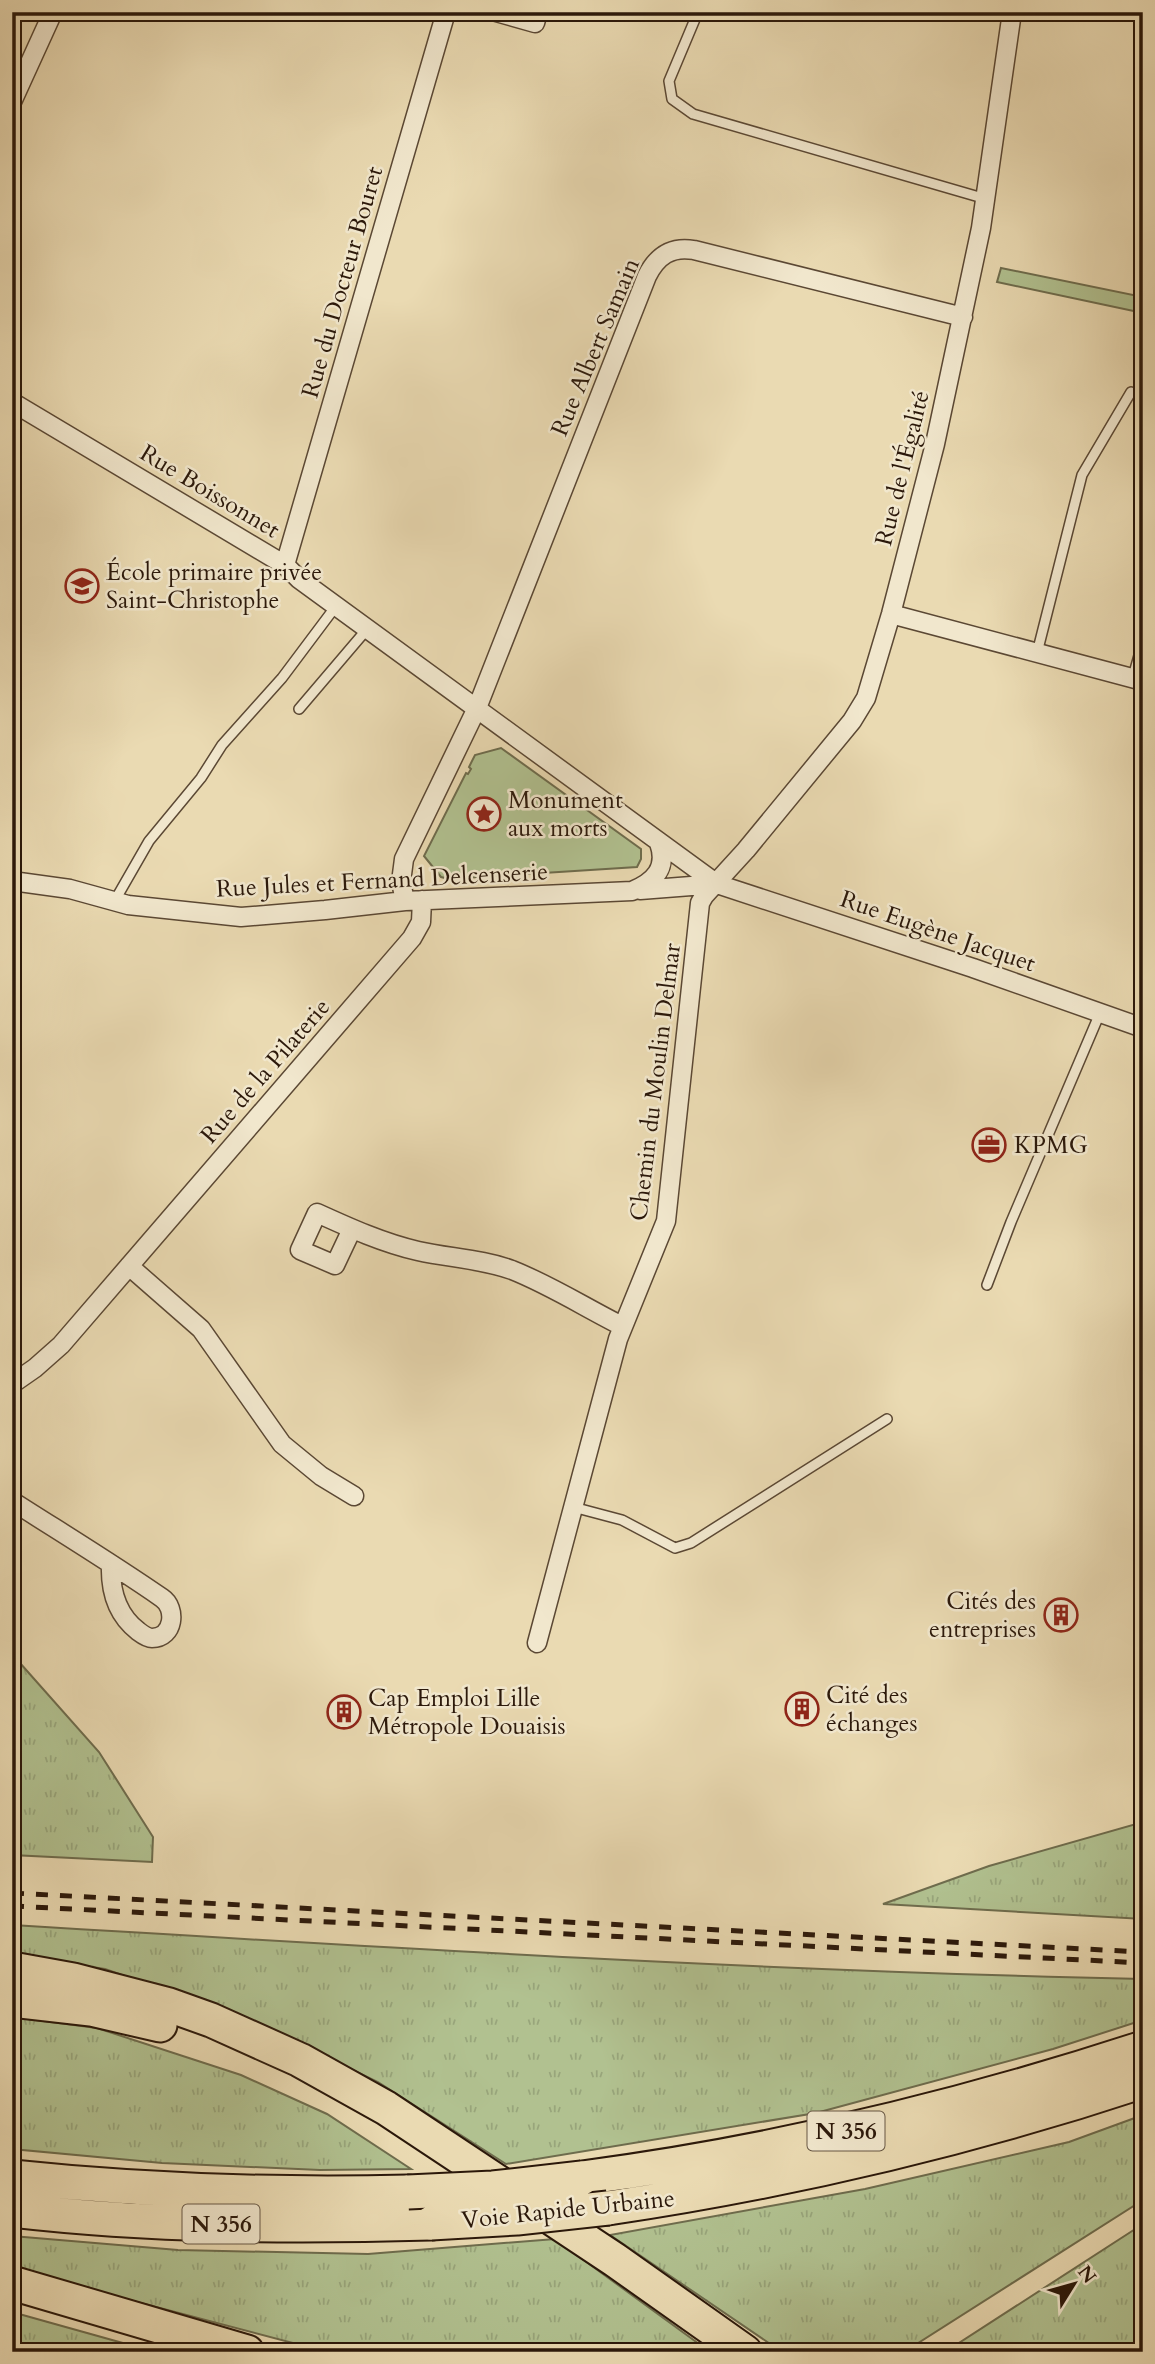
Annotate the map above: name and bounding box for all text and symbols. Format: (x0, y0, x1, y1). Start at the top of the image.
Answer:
street label: Rue du Docteur Bouret (294, 162, 391, 402)
street label: Rue Albert Samain (543, 253, 648, 441)
street label: Rue de l'Égalité (867, 387, 938, 549)
street label: Rue Boissonnet (134, 437, 286, 546)
place label: École primaire privée Saint-Christophe (106, 556, 322, 617)
school or university icon: École primaire privée Saint-Christophe (63, 567, 101, 605)
place label: Monument aux morts (508, 784, 623, 845)
place icon: Monument aux morts (465, 795, 503, 833)
street label: Rue Jules et Fernand Delcenserie (215, 855, 549, 906)
street label: Rue Eugène Jacquet (836, 883, 1040, 980)
street label: Chemin du Moulin Delmar (622, 941, 689, 1223)
street label: Rue de la Pilaterie (193, 992, 338, 1151)
office icon: KPMG (970, 1126, 1008, 1164)
place label: KPMG (1014, 1129, 1088, 1162)
place label: Cités des entreprises (929, 1585, 1036, 1646)
building icon: Cités des entreprises (1042, 1596, 1080, 1634)
place label: Cité des échanges (826, 1679, 917, 1740)
place label: Cap Emploi Lille Métropole Douaisis (368, 1682, 566, 1743)
building icon: Cité des échanges (783, 1690, 821, 1728)
building icon: Cap Emploi Lille Métropole Douaisis (325, 1693, 363, 1731)
road number: N 356 (808, 2112, 884, 2150)
street label: Voie Rapide Urbaine (460, 2182, 676, 2237)
road number: N 356 (182, 2204, 260, 2244)
north arrow (1040, 2248, 1110, 2318)
text: N (1071, 2260, 1102, 2289)

